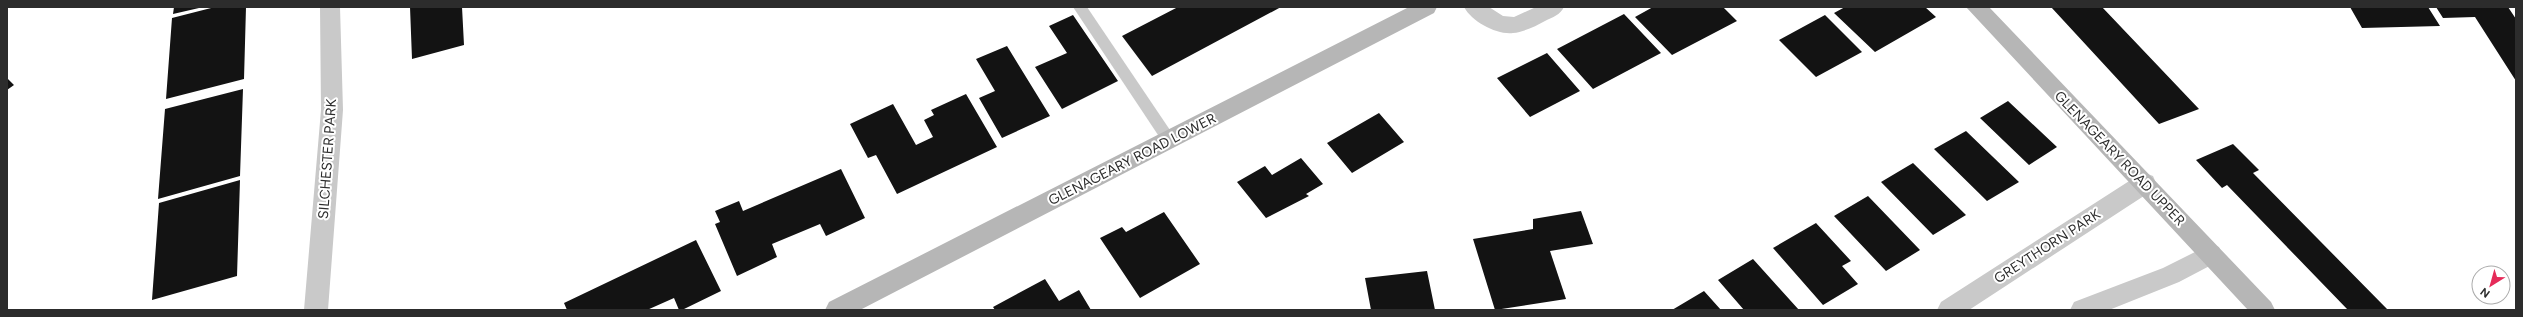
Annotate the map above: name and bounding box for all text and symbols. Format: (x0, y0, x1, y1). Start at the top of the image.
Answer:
street label: GLENAGEARY ROAD UPPER (2051, 87, 2189, 229)
street label: SILCHESTER PARK (315, 98, 340, 220)
street label: GLENAGEARY ROAD LOWER (1046, 110, 1219, 209)
street label: GREYTHORN PARK (1991, 205, 2104, 287)
north arrow (2471, 265, 2511, 305)
text: N (2478, 285, 2493, 300)

